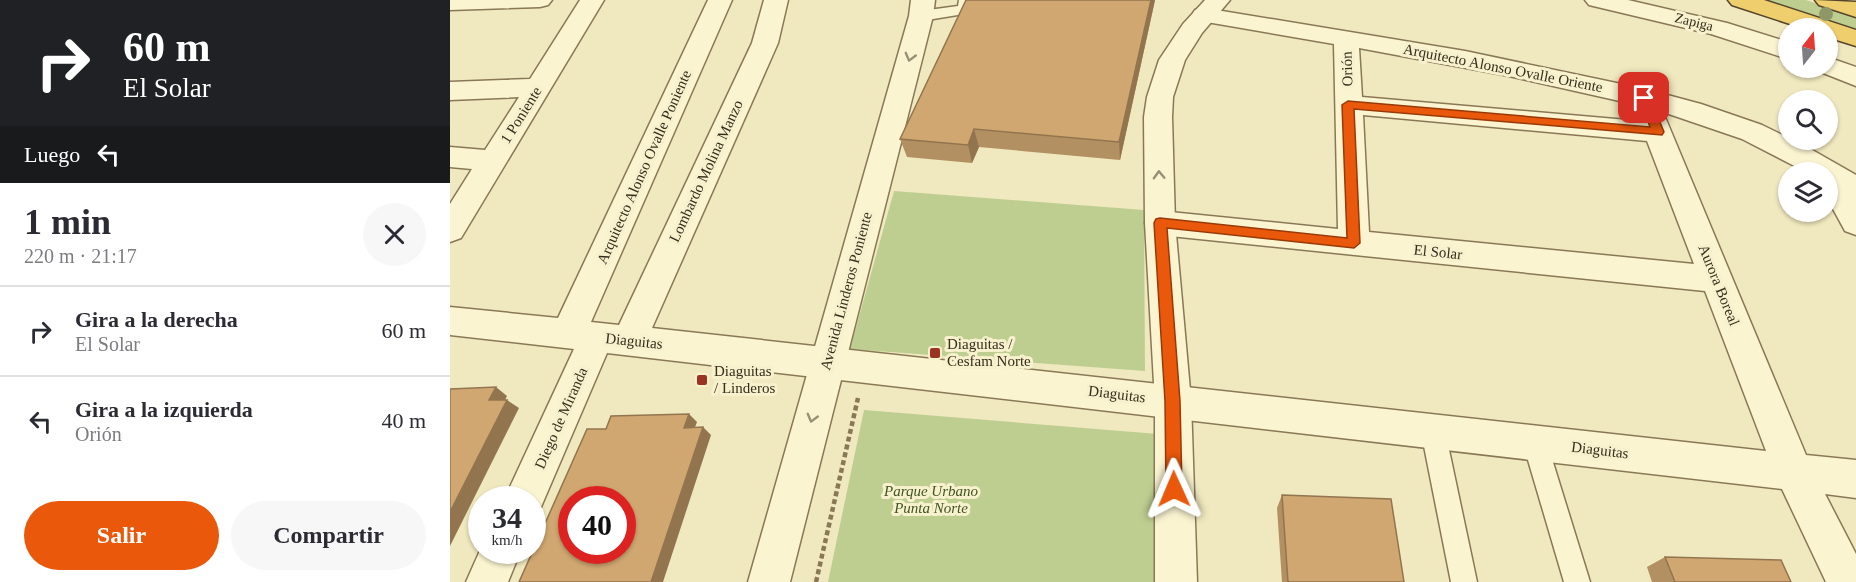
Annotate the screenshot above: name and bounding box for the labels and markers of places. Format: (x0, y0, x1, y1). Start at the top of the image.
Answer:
pin (1618, 72, 1669, 123)
place label: Diaguitas / Cesfam Norte (947, 336, 1031, 369)
marker: Diaguitas / Cesfam Norte (928, 346, 942, 360)
place label: Diaguitas / Linderos (714, 363, 775, 396)
marker: Diaguitas / Linderos (695, 373, 709, 387)

